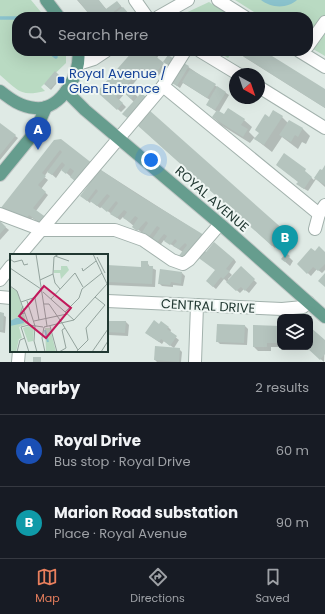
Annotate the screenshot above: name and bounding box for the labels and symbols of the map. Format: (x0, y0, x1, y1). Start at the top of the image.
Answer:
place label: Royal Avenue / Glen Entrance (69, 64, 166, 98)
north arrow (229, 68, 265, 104)
marker: Royal Avenue / Glen Entrance (56, 75, 66, 85)
pin: A (25, 117, 51, 150)
your location (141, 150, 161, 170)
street label: ROYAL AVENUE (171, 162, 253, 236)
pin: B (272, 225, 298, 258)
inset map (10, 254, 108, 352)
street label: CENTRAL DRIVE (160, 294, 256, 318)

